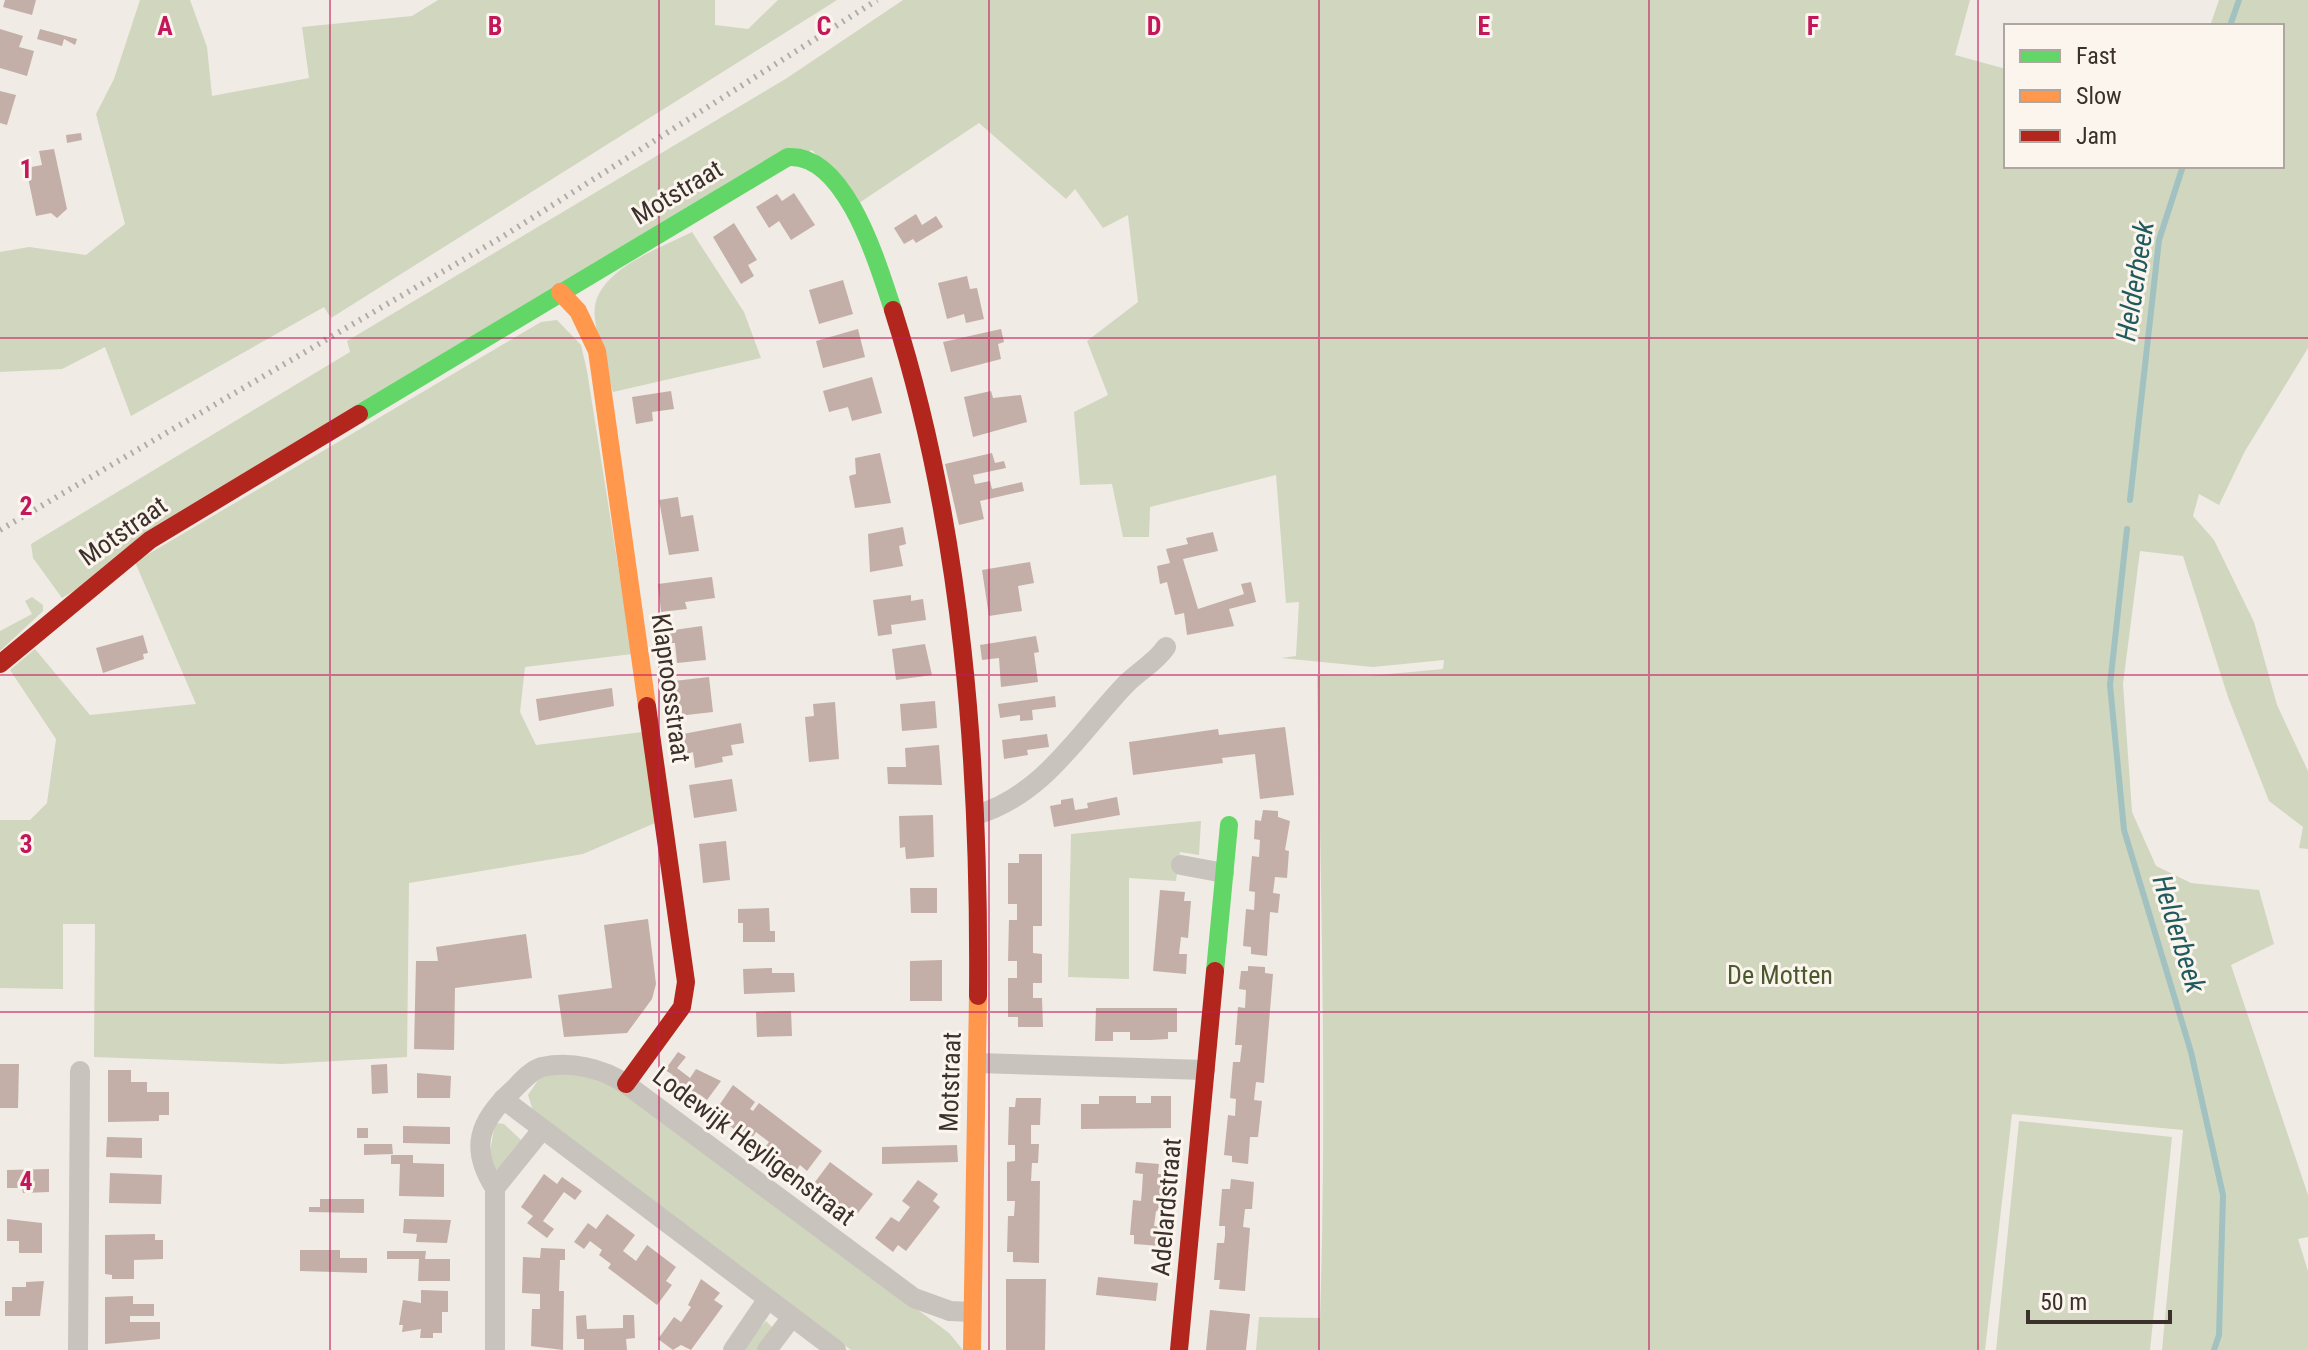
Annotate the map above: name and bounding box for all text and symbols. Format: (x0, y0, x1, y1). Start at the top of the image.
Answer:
text: A (157, 11, 173, 41)
text: B (488, 11, 502, 41)
text: C (817, 11, 832, 41)
text: D (1147, 11, 1161, 41)
text: E (1478, 11, 1491, 41)
text: F (1807, 11, 1819, 41)
legend (2004, 24, 2284, 168)
text: Fast (2076, 42, 2117, 70)
text: Slow (2076, 82, 2122, 110)
text: Jam (2076, 122, 2117, 150)
street label: Motstraat (626, 153, 728, 231)
text: 1 (19, 154, 33, 184)
water label: Helderbeek (2109, 218, 2161, 344)
street label: Motstraat (73, 490, 173, 572)
text: 2 (19, 491, 33, 521)
street label: Klaproosstraat (646, 611, 696, 765)
text: 3 (19, 829, 33, 859)
water label: Helderbeek (2145, 871, 2213, 998)
park label: De Motten (1727, 960, 1833, 990)
street label: Motstraat (933, 1032, 967, 1132)
street label: Lodewijk Heyligenstraat (647, 1060, 861, 1232)
street label: Adelardstraat (1145, 1137, 1187, 1277)
text: 4 (19, 1166, 33, 1196)
scale bar (2028, 1274, 2170, 1324)
text: 50 m (2040, 1288, 2087, 1316)

